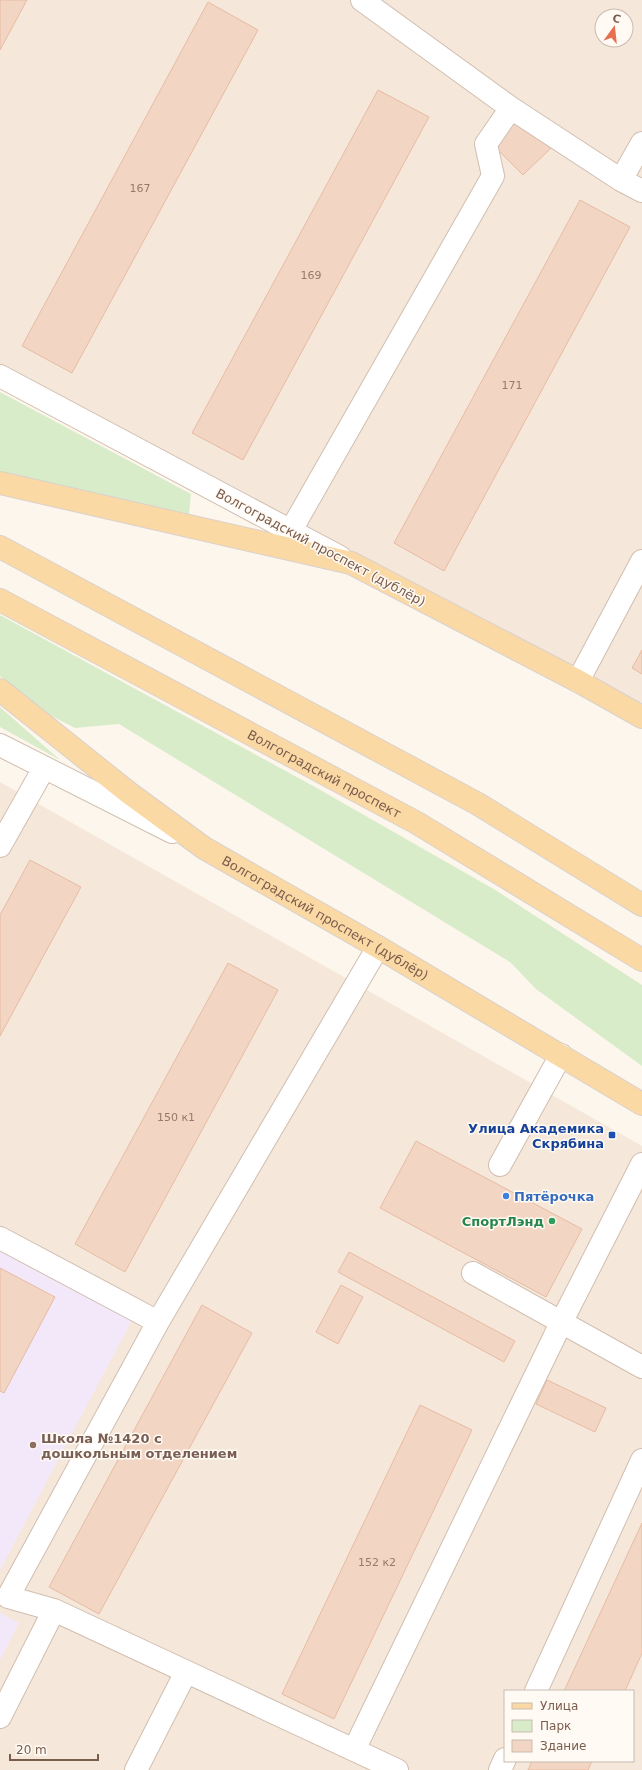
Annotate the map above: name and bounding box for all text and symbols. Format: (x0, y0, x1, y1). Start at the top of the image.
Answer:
north arrow (594, 8, 634, 48)
text: С (611, 11, 622, 26)
house number: 167 (130, 182, 151, 195)
house number: 169 (301, 269, 322, 282)
house number: 171 (502, 379, 523, 392)
street label: Волгоградский проспект (дублёр) (213, 486, 428, 609)
street label: Волгоградский проспект (245, 727, 404, 821)
street label: Волгоградский проспект (дублёр) (219, 853, 431, 983)
house number: 150 к1 (157, 1111, 195, 1124)
place label: Улица Академика Скрябина (468, 1121, 604, 1151)
marker: Улица Академика Скрябина (607, 1130, 617, 1140)
place label: Пятёрочка (514, 1189, 594, 1204)
marker: Пятёрочка (501, 1191, 511, 1201)
place label: СпортЛэнд (462, 1214, 544, 1229)
marker: СпортЛэнд (547, 1216, 557, 1226)
place label: Школа №1420 с дошкольным отделением (41, 1431, 237, 1461)
marker: Школа №1420 с дошкольным отделением (28, 1440, 38, 1450)
house number: 152 к2 (358, 1556, 396, 1569)
legend (504, 1690, 634, 1762)
text: Улица (540, 1699, 578, 1713)
text: Парк (540, 1719, 571, 1733)
scale bar (10, 1736, 98, 1762)
text: Здание (540, 1739, 586, 1753)
text: 20 m (16, 1743, 47, 1757)

